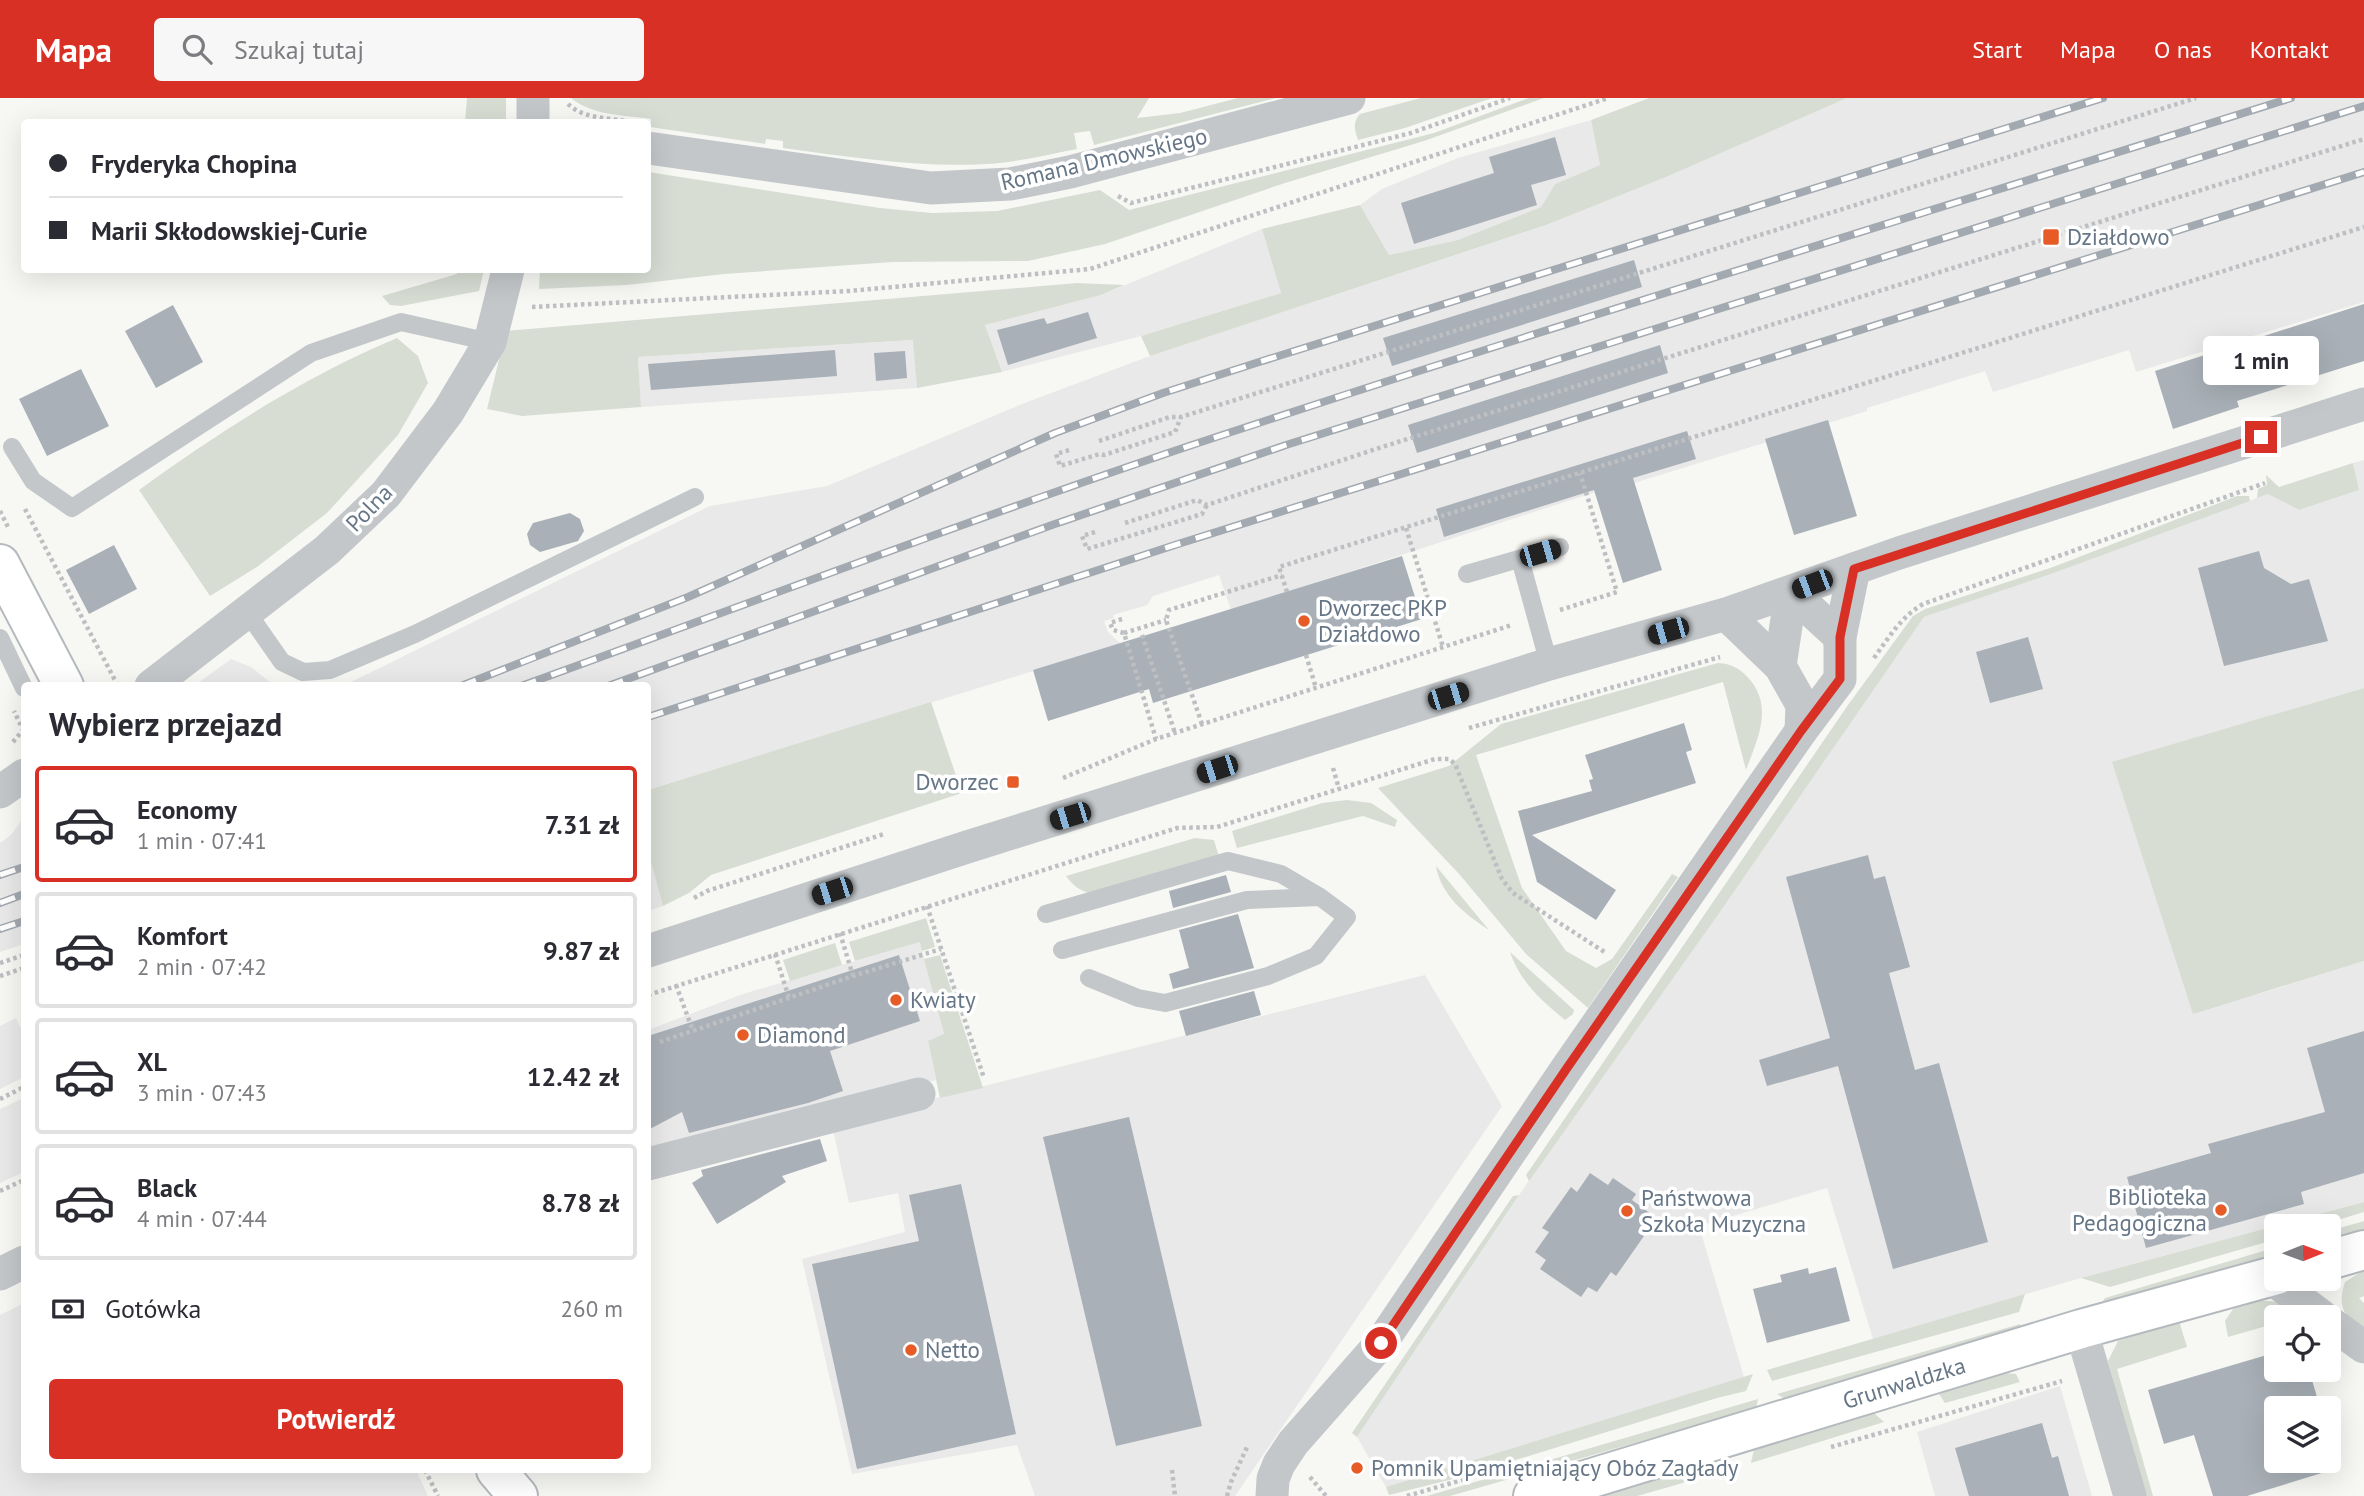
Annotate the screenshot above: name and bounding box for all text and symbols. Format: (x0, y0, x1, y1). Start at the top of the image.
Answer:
search box (154, 18, 644, 81)
text: Mapa (35, 28, 112, 71)
icon: search (178, 30, 216, 68)
text: Szukaj tutaj (234, 33, 364, 66)
text: Start (1972, 34, 2022, 65)
text: Mapa (2060, 34, 2116, 65)
text: O nas (2154, 34, 2212, 65)
text: Kontakt (2250, 34, 2329, 65)
street label: Romana Dmowskiego (998, 121, 1210, 196)
text: Fryderyka Chopina (91, 147, 297, 180)
text: Marii Skłodowskiej-Curie (91, 214, 368, 247)
place label: Działdowo (2067, 222, 2170, 251)
marker: Działdowo (2041, 227, 2061, 247)
callout: 1 min (2203, 336, 2319, 384)
text: 1 min (2233, 346, 2289, 375)
route end (2245, 421, 2277, 453)
street label: Polna (339, 478, 398, 538)
car (1517, 537, 1564, 569)
car (1789, 567, 1836, 601)
place label: Dworzec PKP Działdowo (1318, 593, 1447, 648)
marker: Dworzec PKP Działdowo (1296, 613, 1312, 629)
car (1645, 615, 1692, 647)
car (1425, 680, 1472, 712)
text: Wybierz przejazd (49, 703, 282, 745)
car (1194, 753, 1241, 785)
place label: Dworzec (915, 767, 999, 796)
marker: Dworzec (1005, 774, 1021, 790)
icon: car (53, 793, 116, 856)
text: Economy (137, 793, 237, 826)
car (1047, 800, 1094, 832)
text: 7.31 zł (545, 808, 619, 841)
text: 1 min · 07:41 (137, 826, 267, 855)
car (809, 875, 856, 907)
icon: car (53, 919, 116, 982)
text: Komfort (137, 919, 228, 952)
text: 9.87 zł (543, 934, 619, 967)
text: 2 min · 07:42 (137, 952, 267, 981)
place label: Kwiaty (910, 985, 976, 1014)
marker: Kwiaty (888, 992, 904, 1008)
place label: Diamond (757, 1020, 846, 1049)
marker: Diamond (735, 1027, 751, 1043)
icon: car (53, 1045, 116, 1108)
text: XL (137, 1045, 167, 1078)
text: 12.42 zł (527, 1060, 619, 1093)
text: 3 min · 07:43 (137, 1078, 267, 1107)
icon: car (53, 1171, 116, 1234)
text: Black (137, 1171, 197, 1204)
place label: Biblioteka Pedagogiczna (2072, 1182, 2207, 1237)
place label: Państwowa Szkoła Muzyczna (1641, 1183, 1806, 1238)
text: 8.78 zł (542, 1186, 619, 1219)
marker: Biblioteka Pedagogiczna (2213, 1202, 2229, 1218)
marker: Państwowa Szkoła Muzyczna (1619, 1203, 1635, 1219)
text: 4 min · 07:44 (137, 1204, 267, 1233)
north arrow (2264, 1214, 2342, 1292)
map controls (2264, 1214, 2341, 1473)
icon: cash (49, 1290, 87, 1328)
text: Gotówka (105, 1292, 202, 1325)
text: 260 m (561, 1294, 623, 1323)
button: locate (2264, 1305, 2341, 1382)
route start (1365, 1327, 1397, 1359)
place label: Netto (925, 1335, 980, 1364)
marker: Netto (903, 1342, 919, 1358)
street label: Grunwaldzka (1839, 1350, 1969, 1415)
button: Potwierdź (49, 1379, 623, 1459)
button: layers (2264, 1396, 2341, 1473)
place label: Pomnik Upamiętniający Obóz Zagłady (1371, 1453, 1739, 1482)
marker: Pomnik Upamiętniający Obóz Zagłady (1349, 1460, 1365, 1476)

